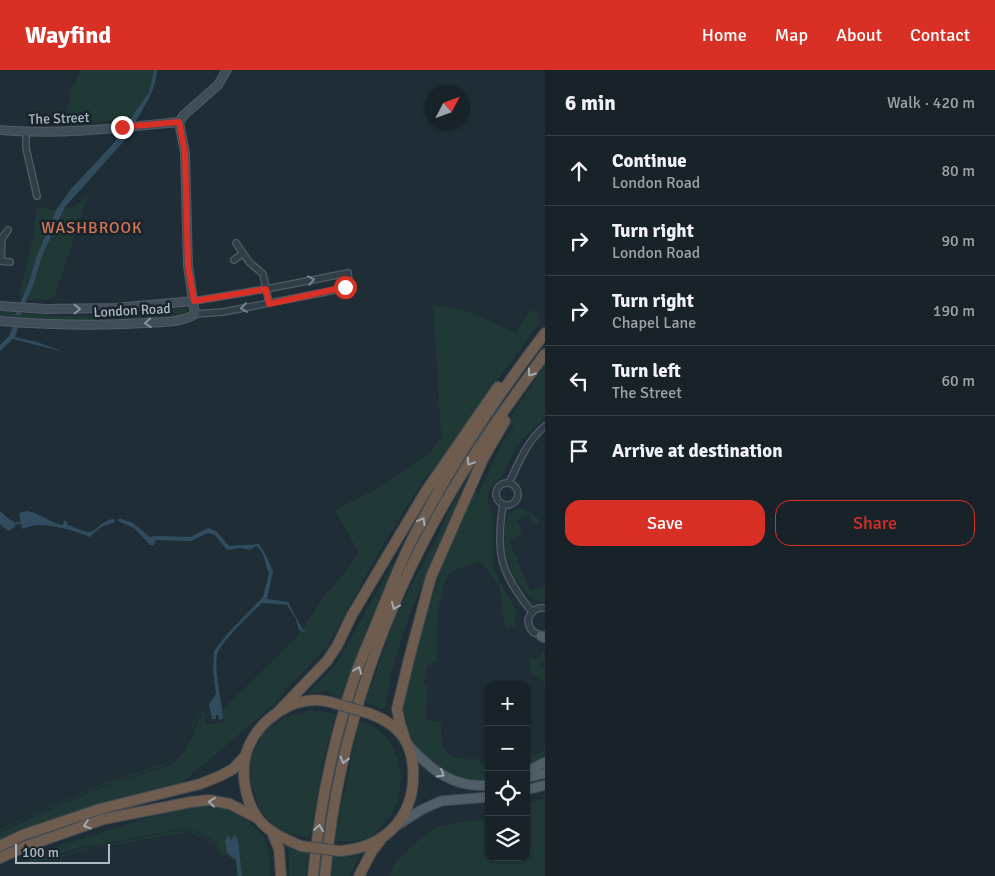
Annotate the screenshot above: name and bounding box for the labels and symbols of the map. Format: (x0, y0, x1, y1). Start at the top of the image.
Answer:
north arrow (425, 85, 470, 130)
street label: The Street (28, 109, 90, 128)
route end (111, 116, 134, 139)
district label: WASHBROOK (41, 218, 143, 238)
one-way arrow (307, 275, 316, 286)
route start (334, 276, 357, 299)
street label: London Road (93, 300, 171, 321)
one-way arrow (240, 302, 249, 312)
one-way arrow (74, 304, 82, 314)
one-way arrow (144, 317, 152, 328)
one-way arrow (528, 367, 537, 377)
one-way arrow (467, 456, 476, 466)
one-way arrow (416, 517, 426, 526)
one-way arrow (390, 601, 400, 609)
one-way arrow (352, 666, 362, 675)
one-way arrow (339, 755, 349, 763)
one-way arrow (435, 768, 444, 778)
one-way arrow (208, 797, 216, 808)
one-way arrow (84, 819, 92, 829)
one-way arrow (314, 823, 324, 832)
scale bar (15, 841, 110, 864)

